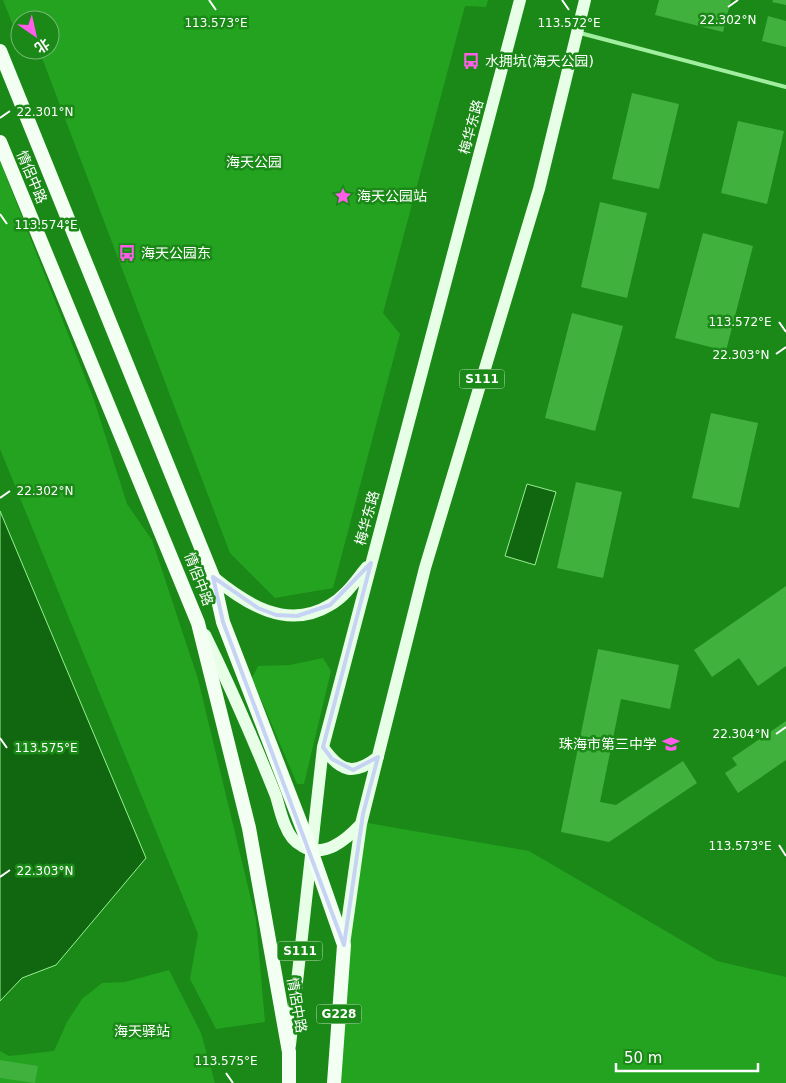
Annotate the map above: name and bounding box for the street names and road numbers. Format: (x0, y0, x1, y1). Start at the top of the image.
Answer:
street label: 梅华东路 (456, 98, 486, 156)
street label: 情侶中路 (14, 148, 50, 206)
road number: S111 (460, 369, 504, 388)
street label: 梅华东路 (352, 489, 382, 547)
street label: 情侶中路 (181, 550, 217, 608)
road number: S111 (278, 941, 322, 960)
street label: 情侶中路 (284, 976, 310, 1034)
road number: G228 (316, 1004, 362, 1024)

